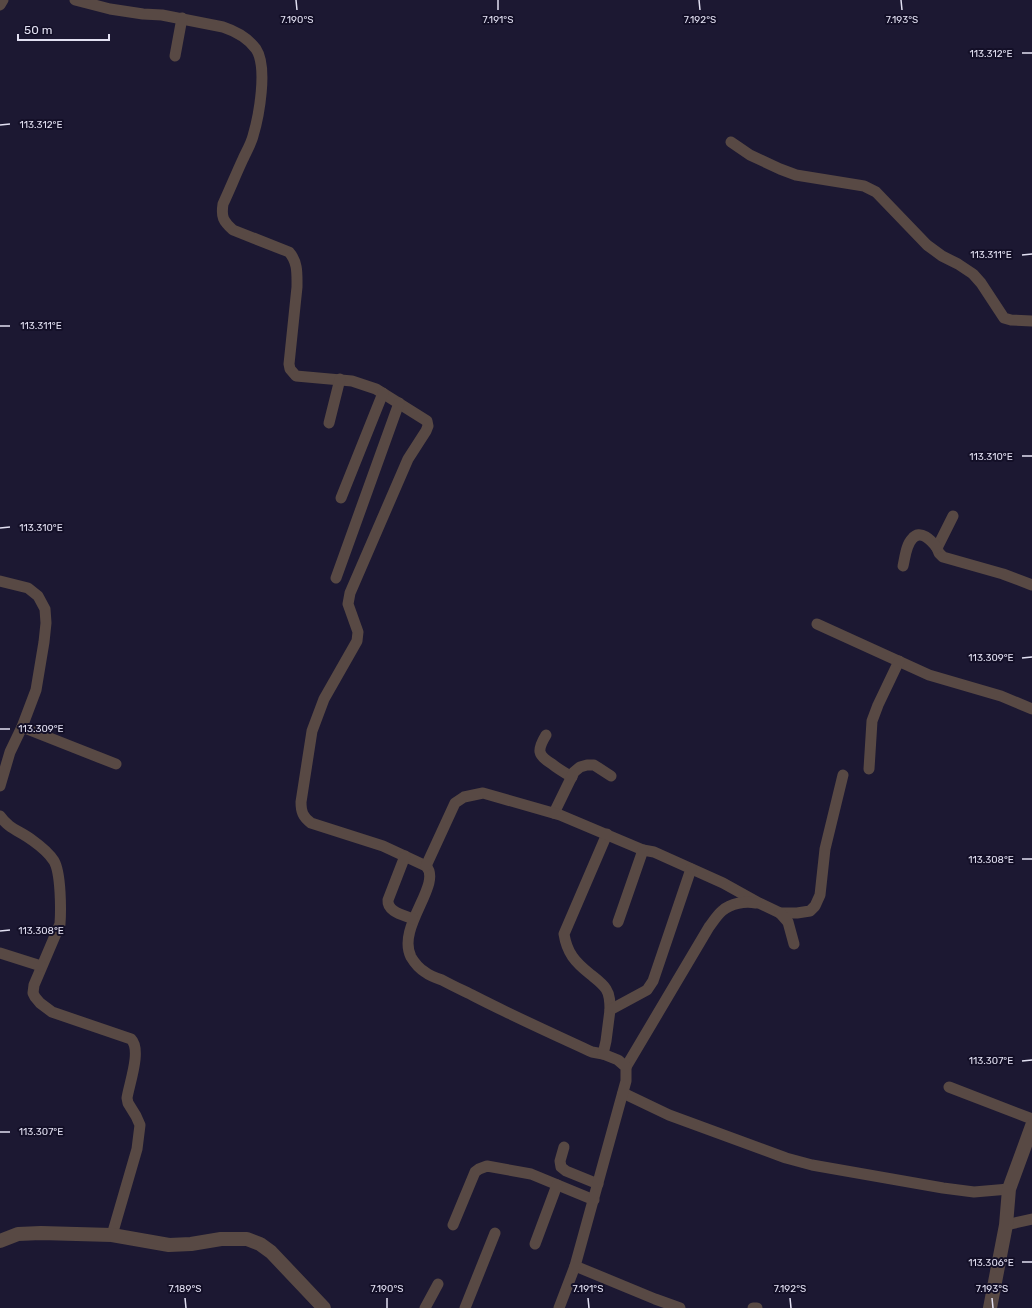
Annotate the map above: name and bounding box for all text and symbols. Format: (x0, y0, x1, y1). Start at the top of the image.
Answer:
text: 7.190°S (281, 14, 314, 26)
text: 7.191°S (483, 14, 513, 26)
text: 7.192°S (684, 14, 716, 26)
text: 7.193°S (886, 14, 918, 26)
scale bar (18, 16, 109, 42)
text: 50 m (24, 23, 52, 37)
text: 113.312°E (969, 48, 1013, 60)
text: 113.312°E (19, 119, 63, 131)
text: 113.311°E (970, 249, 1012, 261)
text: 113.311°E (20, 320, 62, 332)
text: 113.310°E (969, 451, 1013, 463)
text: 113.310°E (19, 522, 63, 534)
text: 113.309°E (968, 652, 1014, 664)
text: 113.309°E (18, 723, 64, 735)
text: 113.308°E (968, 854, 1014, 866)
text: 113.308°E (18, 925, 64, 937)
text: 113.307°E (969, 1055, 1013, 1067)
text: 113.307°E (19, 1126, 63, 1138)
text: 113.306°E (968, 1257, 1014, 1269)
text: 7.189°S (169, 1283, 202, 1295)
text: 7.190°S (371, 1283, 404, 1295)
text: 7.191°S (573, 1283, 603, 1295)
text: 7.192°S (774, 1283, 806, 1295)
text: 7.193°S (976, 1283, 1008, 1295)

